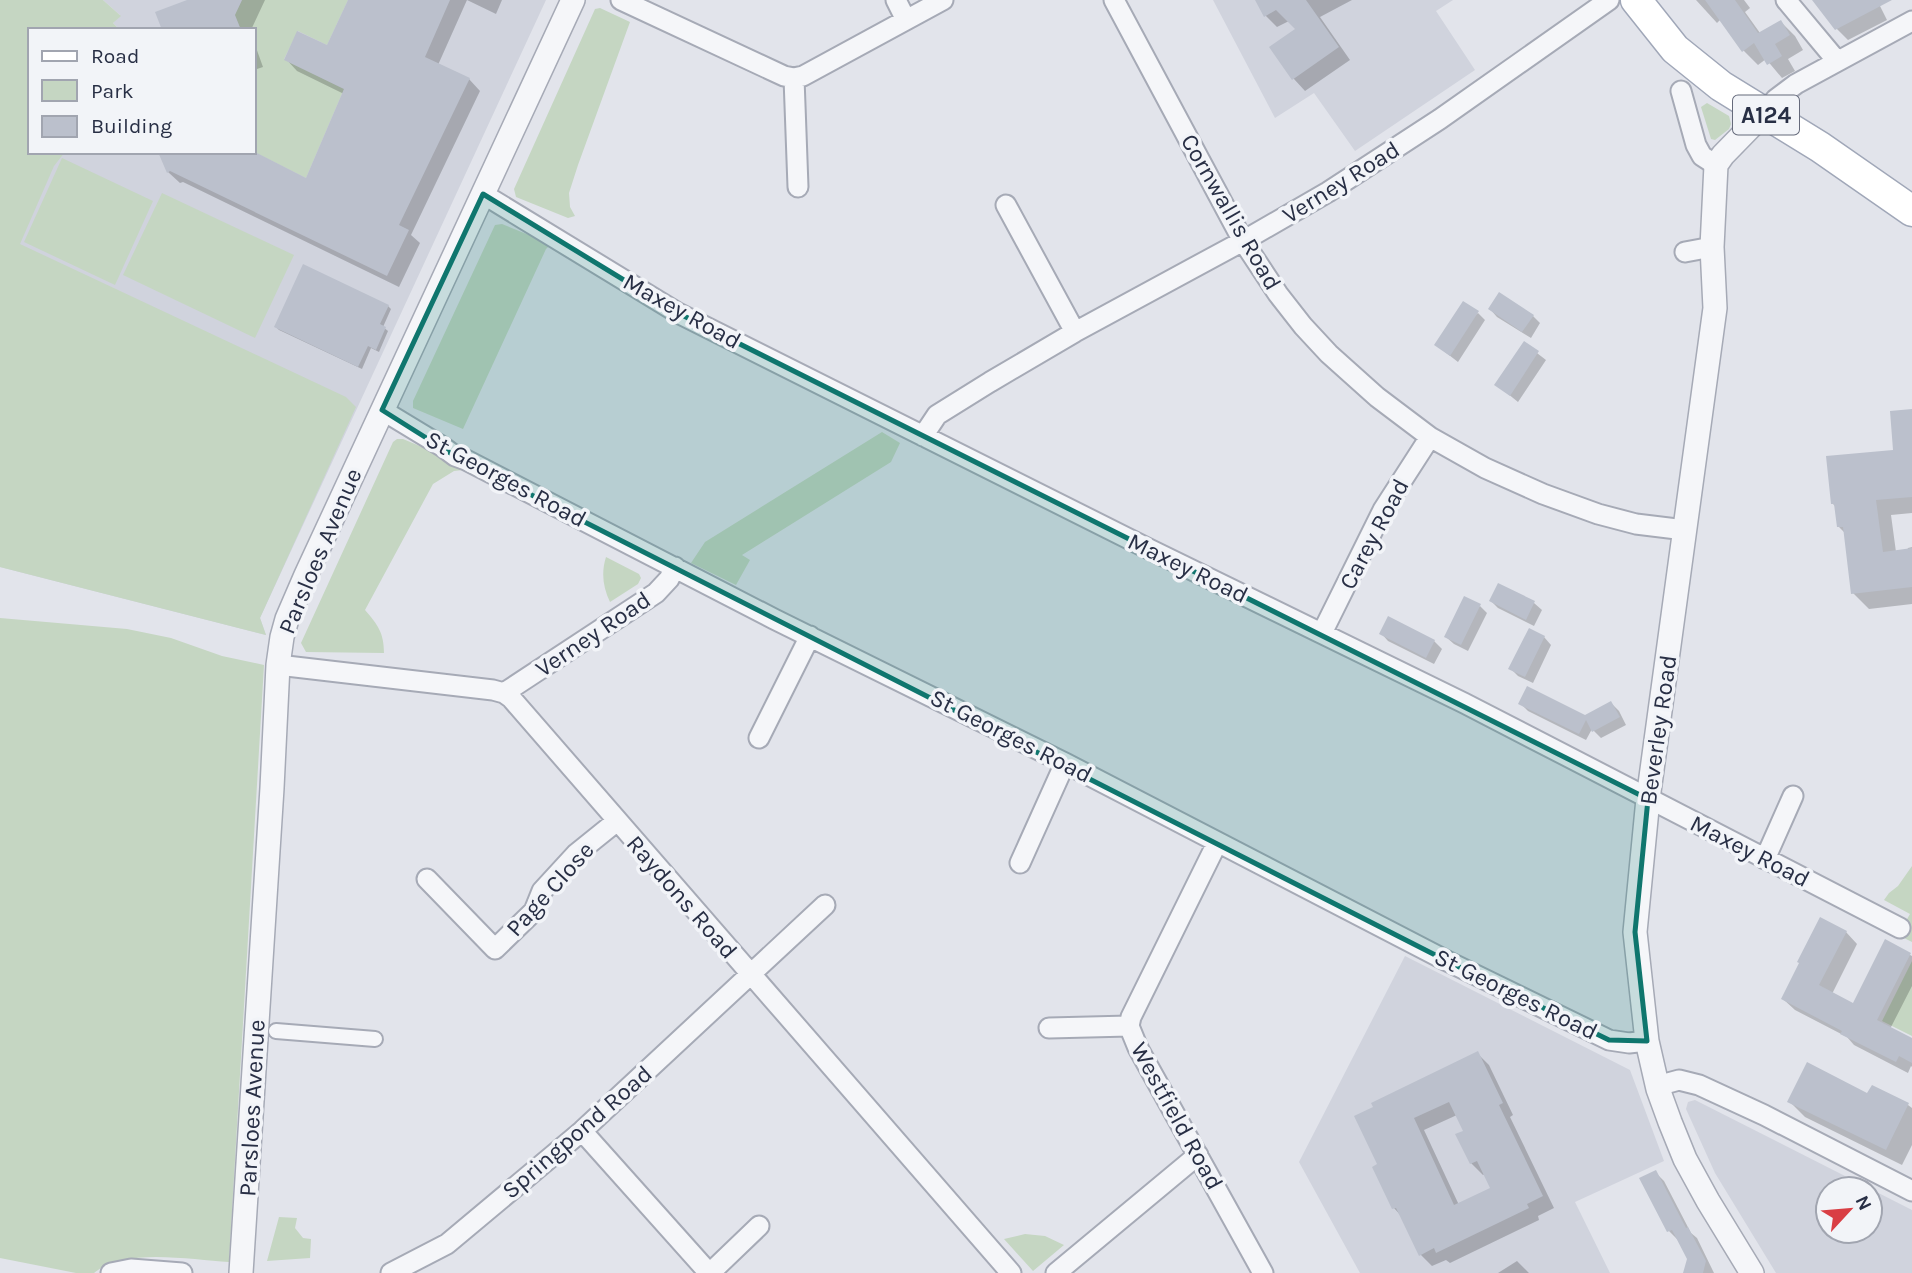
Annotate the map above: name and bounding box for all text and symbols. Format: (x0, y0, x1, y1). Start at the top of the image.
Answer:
legend (28, 28, 256, 154)
text: Road (91, 44, 139, 68)
text: Park (91, 79, 134, 103)
road number: A124 (1733, 96, 1799, 134)
text: Building (91, 114, 172, 138)
street label: Cornwallis Road (1175, 129, 1287, 295)
street label: Verney Road (1277, 135, 1405, 229)
street label: Maxey Road (618, 267, 746, 355)
street label: St Georges Road (421, 425, 591, 533)
street label: Parsloes Avenue (272, 464, 368, 638)
street label: Carey Road (1333, 474, 1415, 594)
street label: Maxey Road (1123, 527, 1253, 609)
street label: Verney Road (530, 585, 656, 683)
street label: Beverley Road (1634, 653, 1682, 807)
street label: St Georges Road (925, 683, 1097, 789)
street label: Maxey Road (1686, 809, 1814, 893)
street label: Raydons Road (621, 830, 743, 964)
street label: Page Close (500, 836, 600, 942)
street label: St Georges Road (1430, 942, 1602, 1046)
street label: Parsloes Avenue (233, 1019, 271, 1197)
street label: Westfield Road (1125, 1037, 1229, 1195)
street label: Springpond Road (496, 1059, 658, 1205)
north arrow (1814, 1175, 1884, 1245)
text: N (1851, 1192, 1876, 1214)

